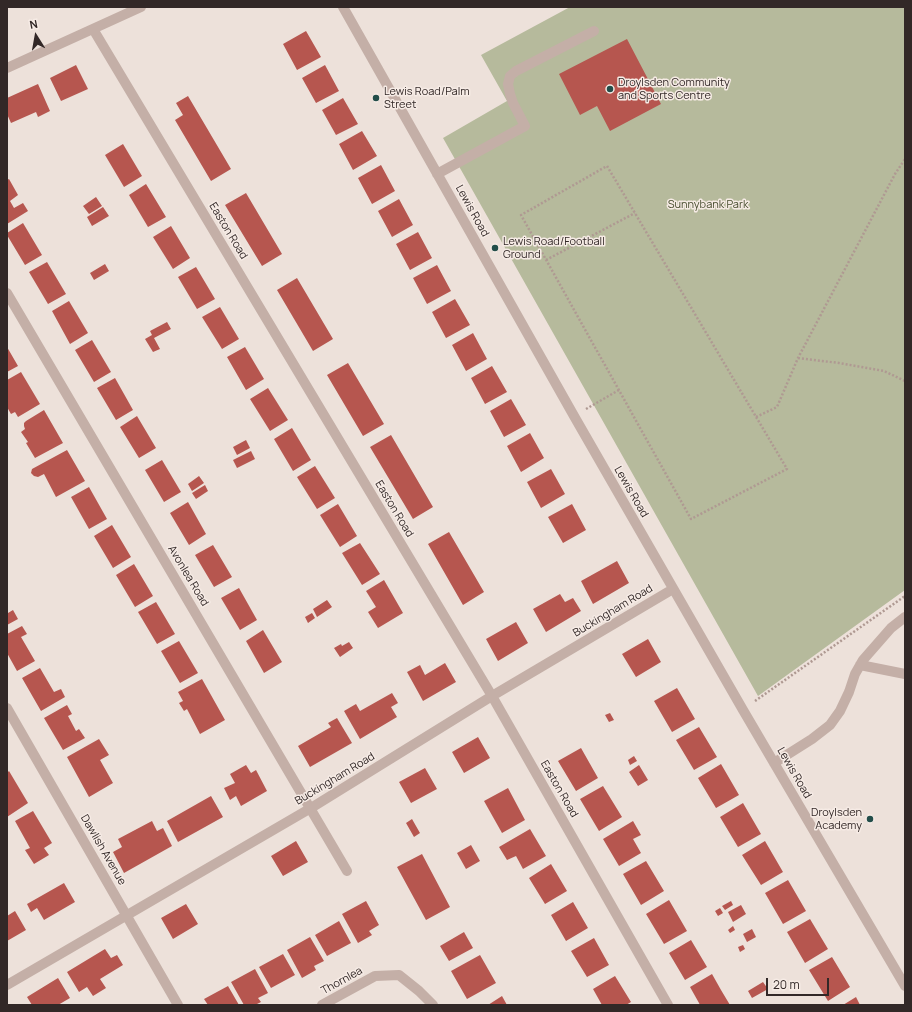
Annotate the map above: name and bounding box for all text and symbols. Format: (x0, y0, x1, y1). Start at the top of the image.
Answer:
north arrow (16, 16, 56, 56)
text: N (28, 16, 39, 32)
place label: Droylsden Community and Sports Centre (618, 76, 730, 102)
marker: Droylsden Community and Sports Centre (605, 84, 615, 94)
place label: Lewis Road/Palm Street (384, 85, 470, 111)
marker: Lewis Road/Palm Street (371, 93, 381, 103)
street label: Lewis Road (452, 183, 492, 239)
park label: Sunnybank Park (668, 198, 748, 212)
street label: Easton Road (206, 200, 250, 262)
place label: Lewis Road/Football Ground (503, 235, 605, 261)
marker: Lewis Road/Football Ground (490, 243, 500, 253)
street label: Lewis Road (611, 464, 651, 520)
street label: Easton Road (372, 478, 416, 540)
street label: Avonlea Road (165, 543, 211, 609)
street label: Buckingham Road (571, 582, 655, 640)
street label: Lewis Road (774, 745, 814, 801)
street label: Buckingham Road (293, 750, 377, 808)
street label: Easton Road (537, 758, 581, 820)
place label: Droylsden Academy (811, 806, 862, 832)
street label: Dawlish Avenue (78, 812, 128, 888)
marker: Droylsden Academy (865, 814, 875, 824)
street label: Thornlea (319, 964, 365, 998)
scale bar (768, 970, 831, 996)
text: 20 m (773, 976, 800, 993)

